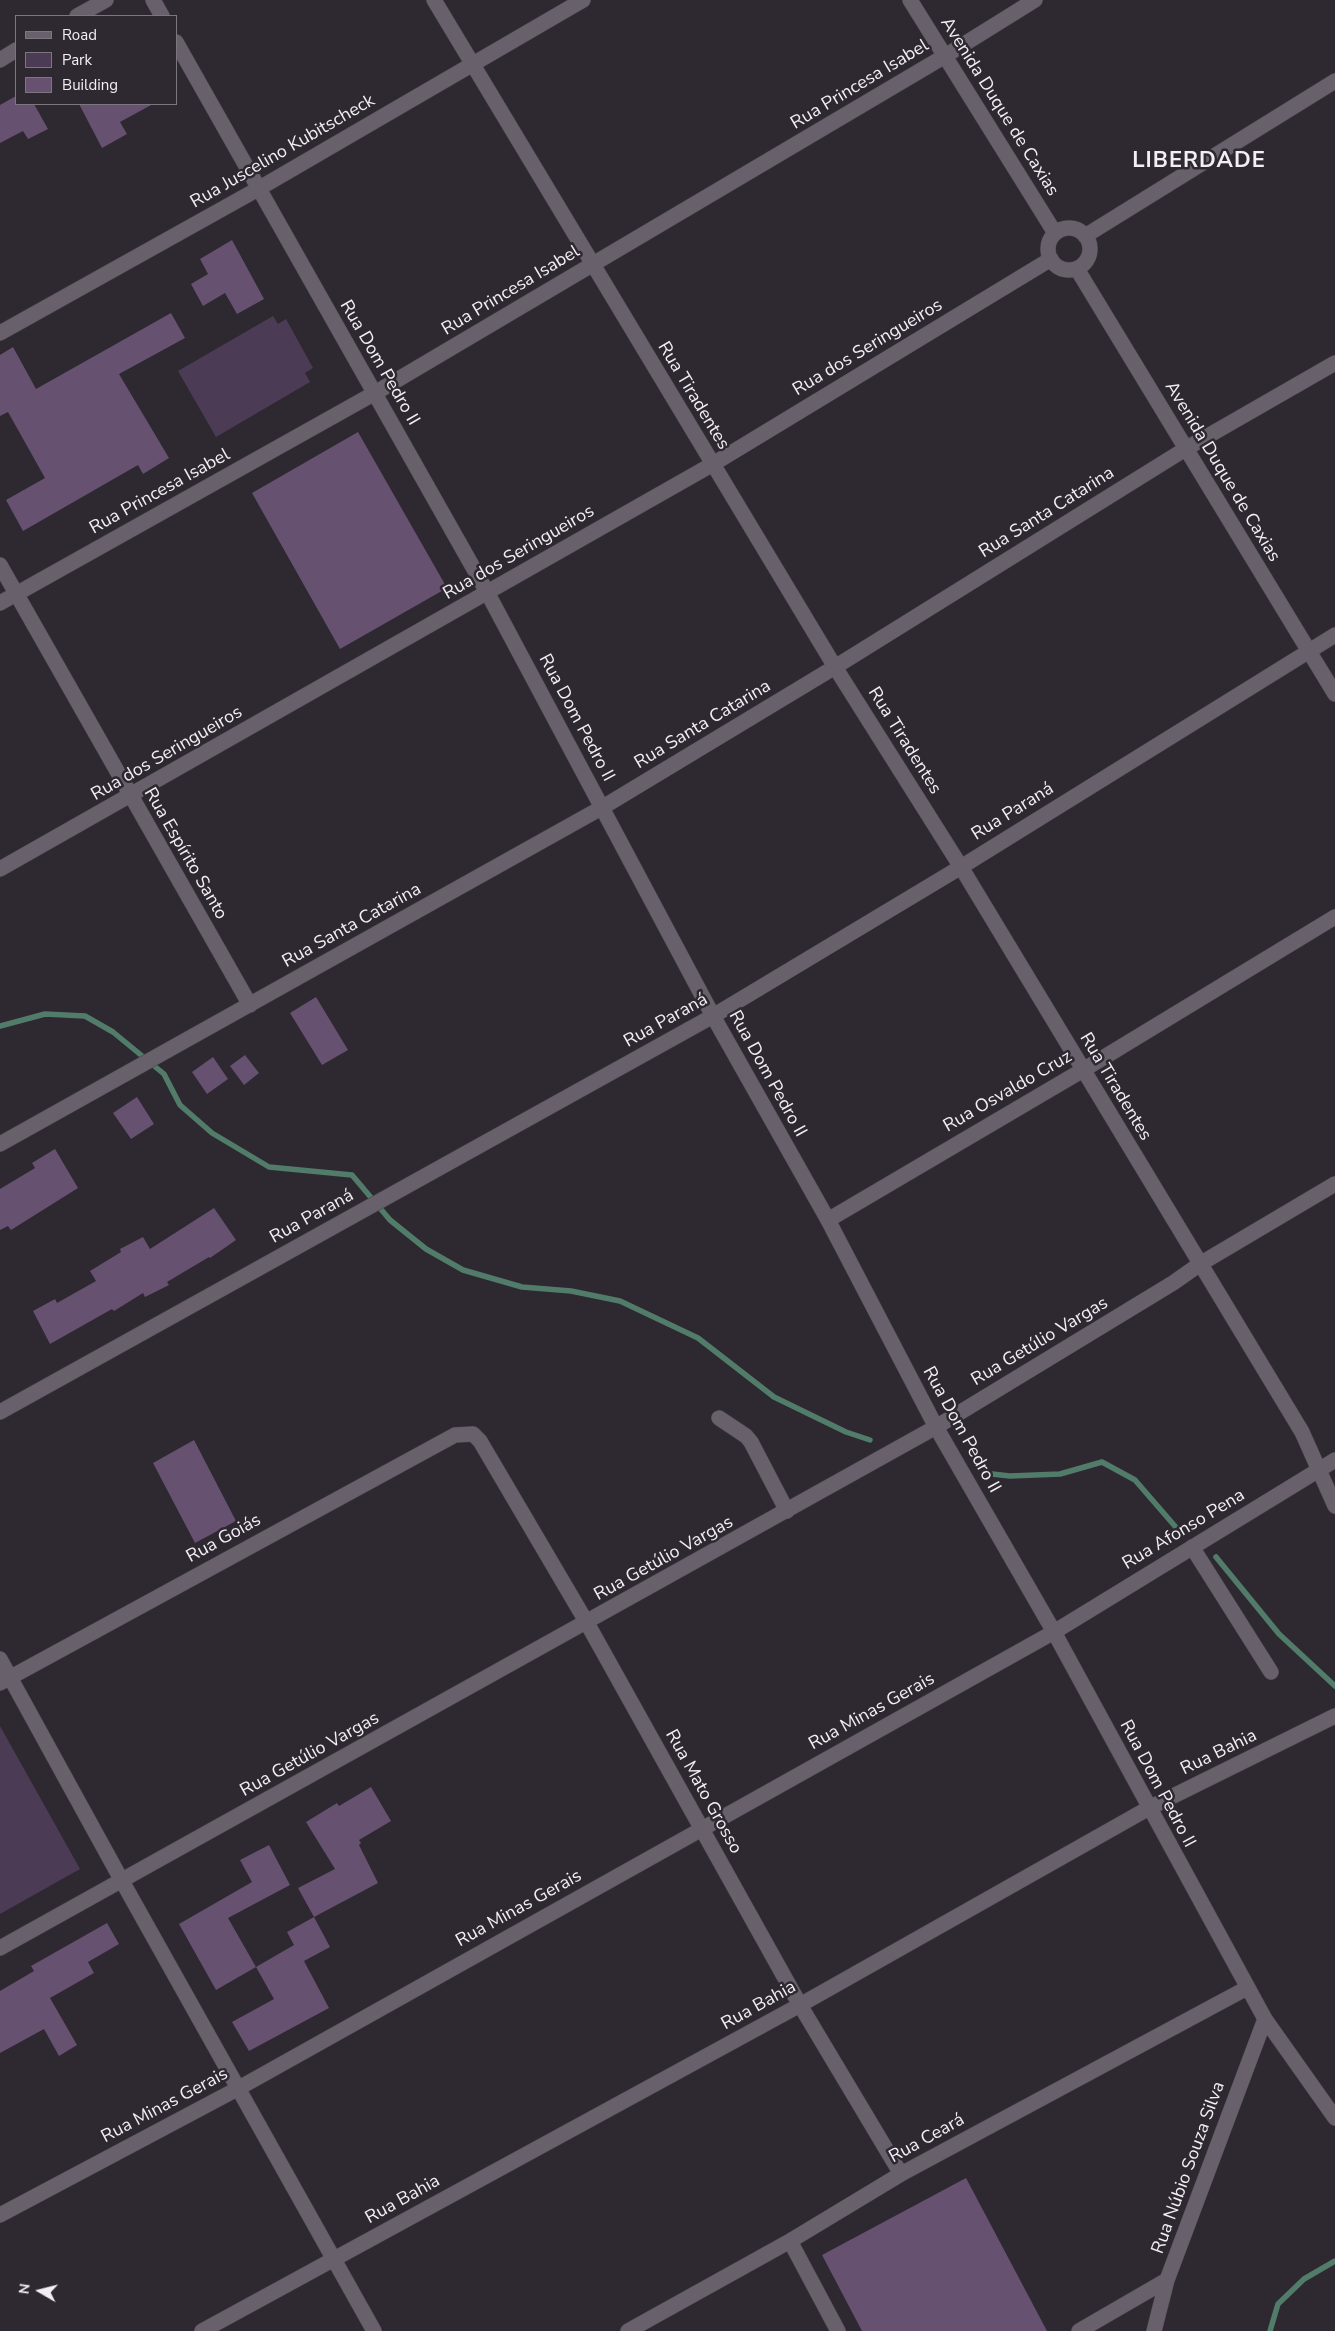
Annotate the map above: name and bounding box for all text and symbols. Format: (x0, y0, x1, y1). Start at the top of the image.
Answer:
street label: Avenida Duque de Caxias (935, 14, 1063, 200)
legend (15, 15, 178, 105)
text: Road (62, 25, 97, 45)
street label: Rua Princesa Isabel (787, 35, 933, 135)
text: Park (62, 50, 92, 70)
text: Building (62, 75, 118, 95)
street label: Rua Juscelino Kubitscheck (187, 90, 379, 214)
district label: LIBERDADE (1131, 149, 1267, 175)
street label: Rua Princesa Isabel (438, 241, 584, 341)
street label: Rua dos Seringueiros (789, 295, 947, 401)
street label: Rua Dom Pedro II (334, 297, 424, 429)
street label: Rua Tiradentes (652, 338, 734, 454)
street label: Avenida Duque de Caxias (1160, 378, 1284, 566)
street label: Rua Princesa Isabel (86, 444, 234, 540)
street label: Rua Santa Catarina (975, 463, 1119, 563)
street label: Rua dos Seringueiros (440, 501, 598, 605)
street label: Rua Dom Pedro II (533, 651, 619, 785)
street label: Rua Santa Catarina (631, 676, 775, 774)
street label: Rua Tiradentes (863, 684, 945, 798)
street label: Rua dos Seringueiros (88, 702, 246, 806)
street label: Rua Paraná (968, 778, 1058, 846)
street label: Rua Espírito Santo (139, 784, 231, 924)
street label: Rua Santa Catarina (279, 879, 425, 973)
street label: Rua Paraná (620, 989, 712, 1053)
street label: Rua Dom Pedro II (723, 1007, 811, 1141)
street label: Rua Tiradentes (1074, 1029, 1156, 1145)
street label: Rua Osvaldo Cruz (940, 1047, 1076, 1137)
street label: Rua Paraná (266, 1185, 358, 1249)
street label: Rua Getúlio Vargas (968, 1293, 1112, 1391)
street label: Rua Dom Pedro II (917, 1363, 1005, 1497)
street label: Rua Afonso Pena (1119, 1485, 1249, 1575)
street label: Rua Goiás (183, 1510, 265, 1568)
street label: Rua Getúlio Vargas (591, 1512, 737, 1606)
street label: Rua Minas Gerais (805, 1669, 939, 1755)
street label: Rua Getúlio Vargas (237, 1708, 383, 1802)
street label: Rua Dom Pedro II (1114, 1717, 1200, 1851)
street label: Rua Bahia (1177, 1725, 1261, 1781)
street label: Rua Mato Grosso (660, 1726, 746, 1858)
street label: Rua Minas Gerais (452, 1866, 586, 1952)
street label: Rua Bahia (718, 1977, 800, 2035)
street label: Rua Minas Gerais (98, 2064, 232, 2148)
street label: Rua Núbio Souza Silva (1148, 2079, 1230, 2257)
street label: Rua Ceará (886, 2109, 968, 2169)
street label: Rua Bahia (362, 2171, 444, 2229)
north arrow (15, 2266, 65, 2316)
text: N (15, 2282, 35, 2295)

